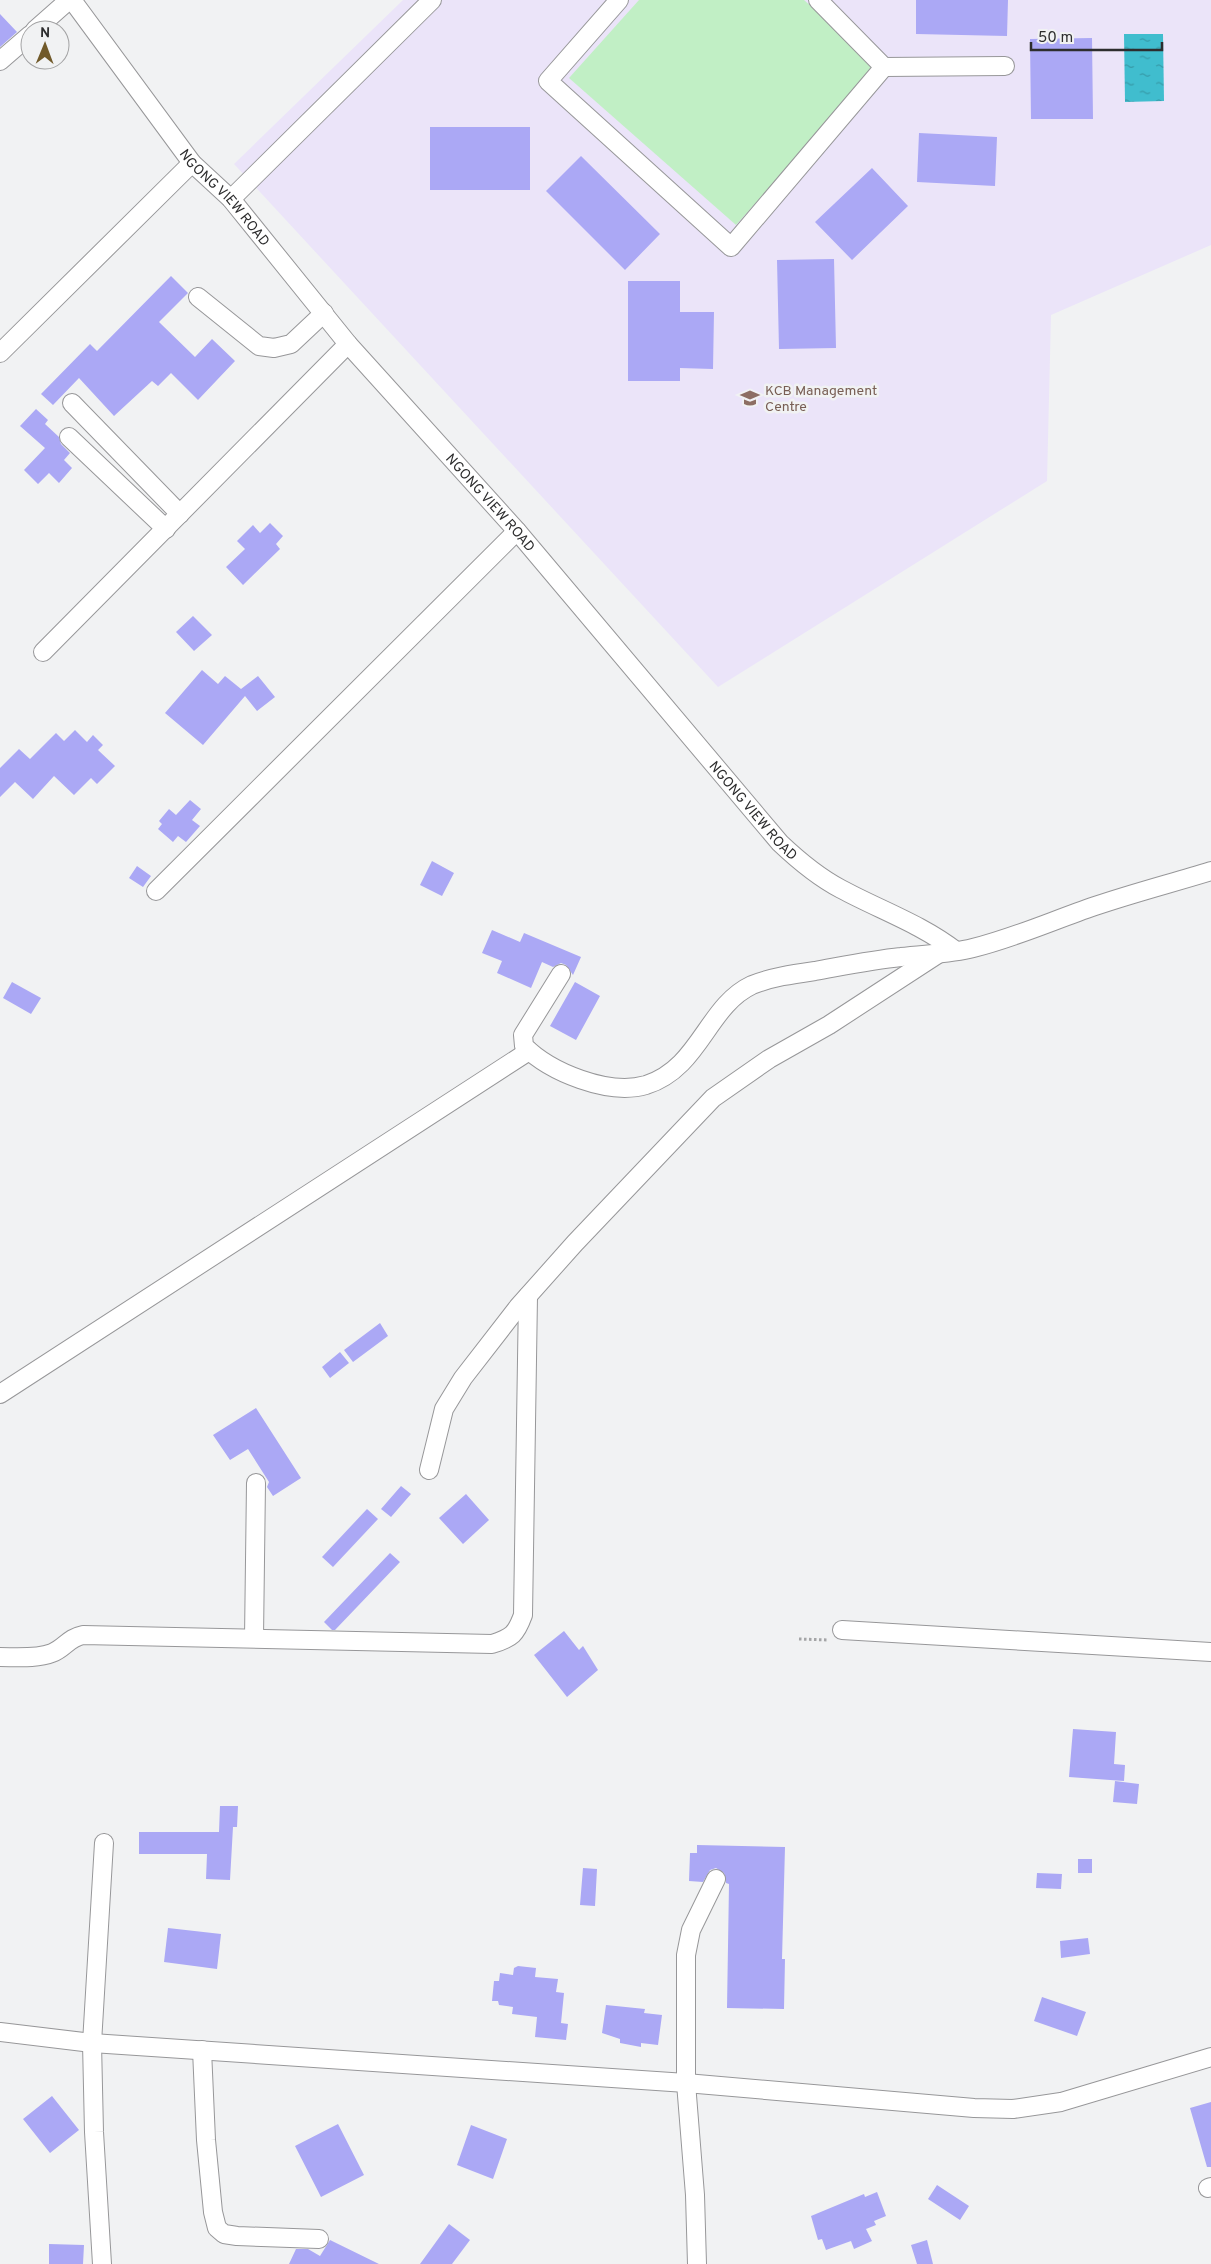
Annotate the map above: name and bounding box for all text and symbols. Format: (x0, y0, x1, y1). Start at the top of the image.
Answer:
north arrow (20, 20, 70, 70)
scale bar (1031, 20, 1162, 52)
text: N (40, 25, 50, 42)
text: 50 m (1038, 29, 1073, 48)
street label: NGONG VIEW ROAD (175, 147, 273, 250)
place label: KCB Management Centre (765, 383, 877, 416)
school or university icon: KCB Management Centre (739, 387, 761, 409)
street label: NGONG VIEW ROAD (441, 451, 538, 556)
street label: NGONG VIEW ROAD (705, 758, 800, 865)

